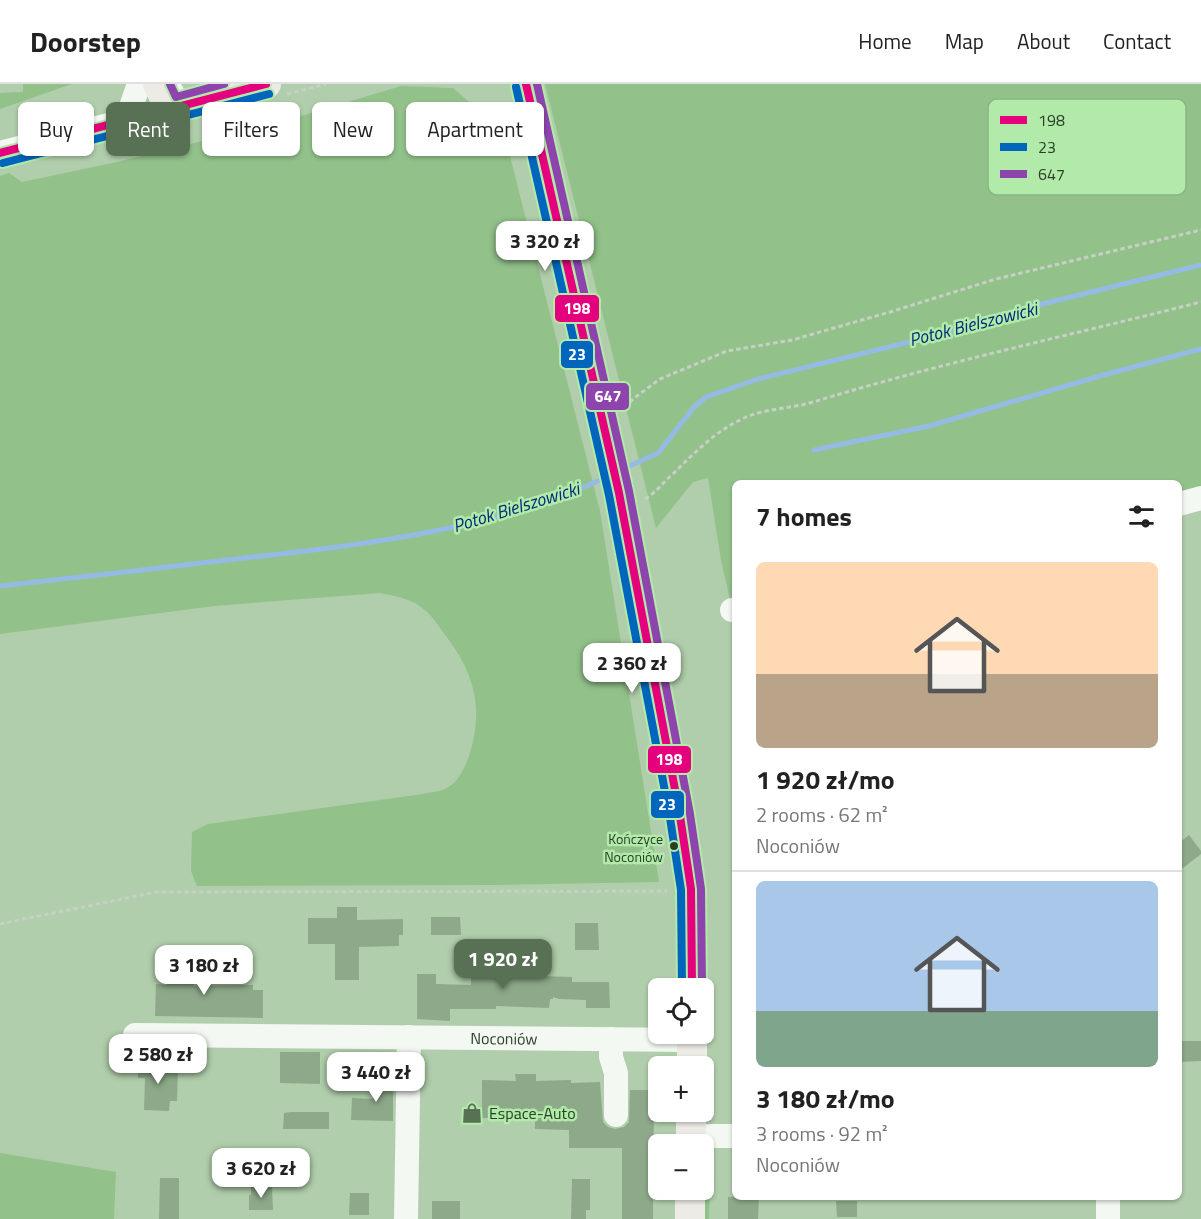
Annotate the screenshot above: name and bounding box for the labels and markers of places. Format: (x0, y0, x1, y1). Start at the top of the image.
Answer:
pin: 3 320 zł (483, 221, 607, 272)
pin: 2 360 zł (570, 643, 694, 694)
place label: Kończyce Noconiów (604, 828, 663, 867)
marker: Kończyce Noconiów (668, 840, 680, 852)
pin: 1 920 zł (441, 939, 565, 990)
pin: 3 180 zł (142, 945, 266, 996)
pin: 2 580 zł (96, 1034, 220, 1085)
pin: 3 440 zł (314, 1052, 438, 1103)
shop icon: Espace-Auto (460, 1101, 484, 1125)
place label: Espace-Auto (489, 1101, 576, 1125)
pin: 3 620 zł (199, 1148, 323, 1199)

